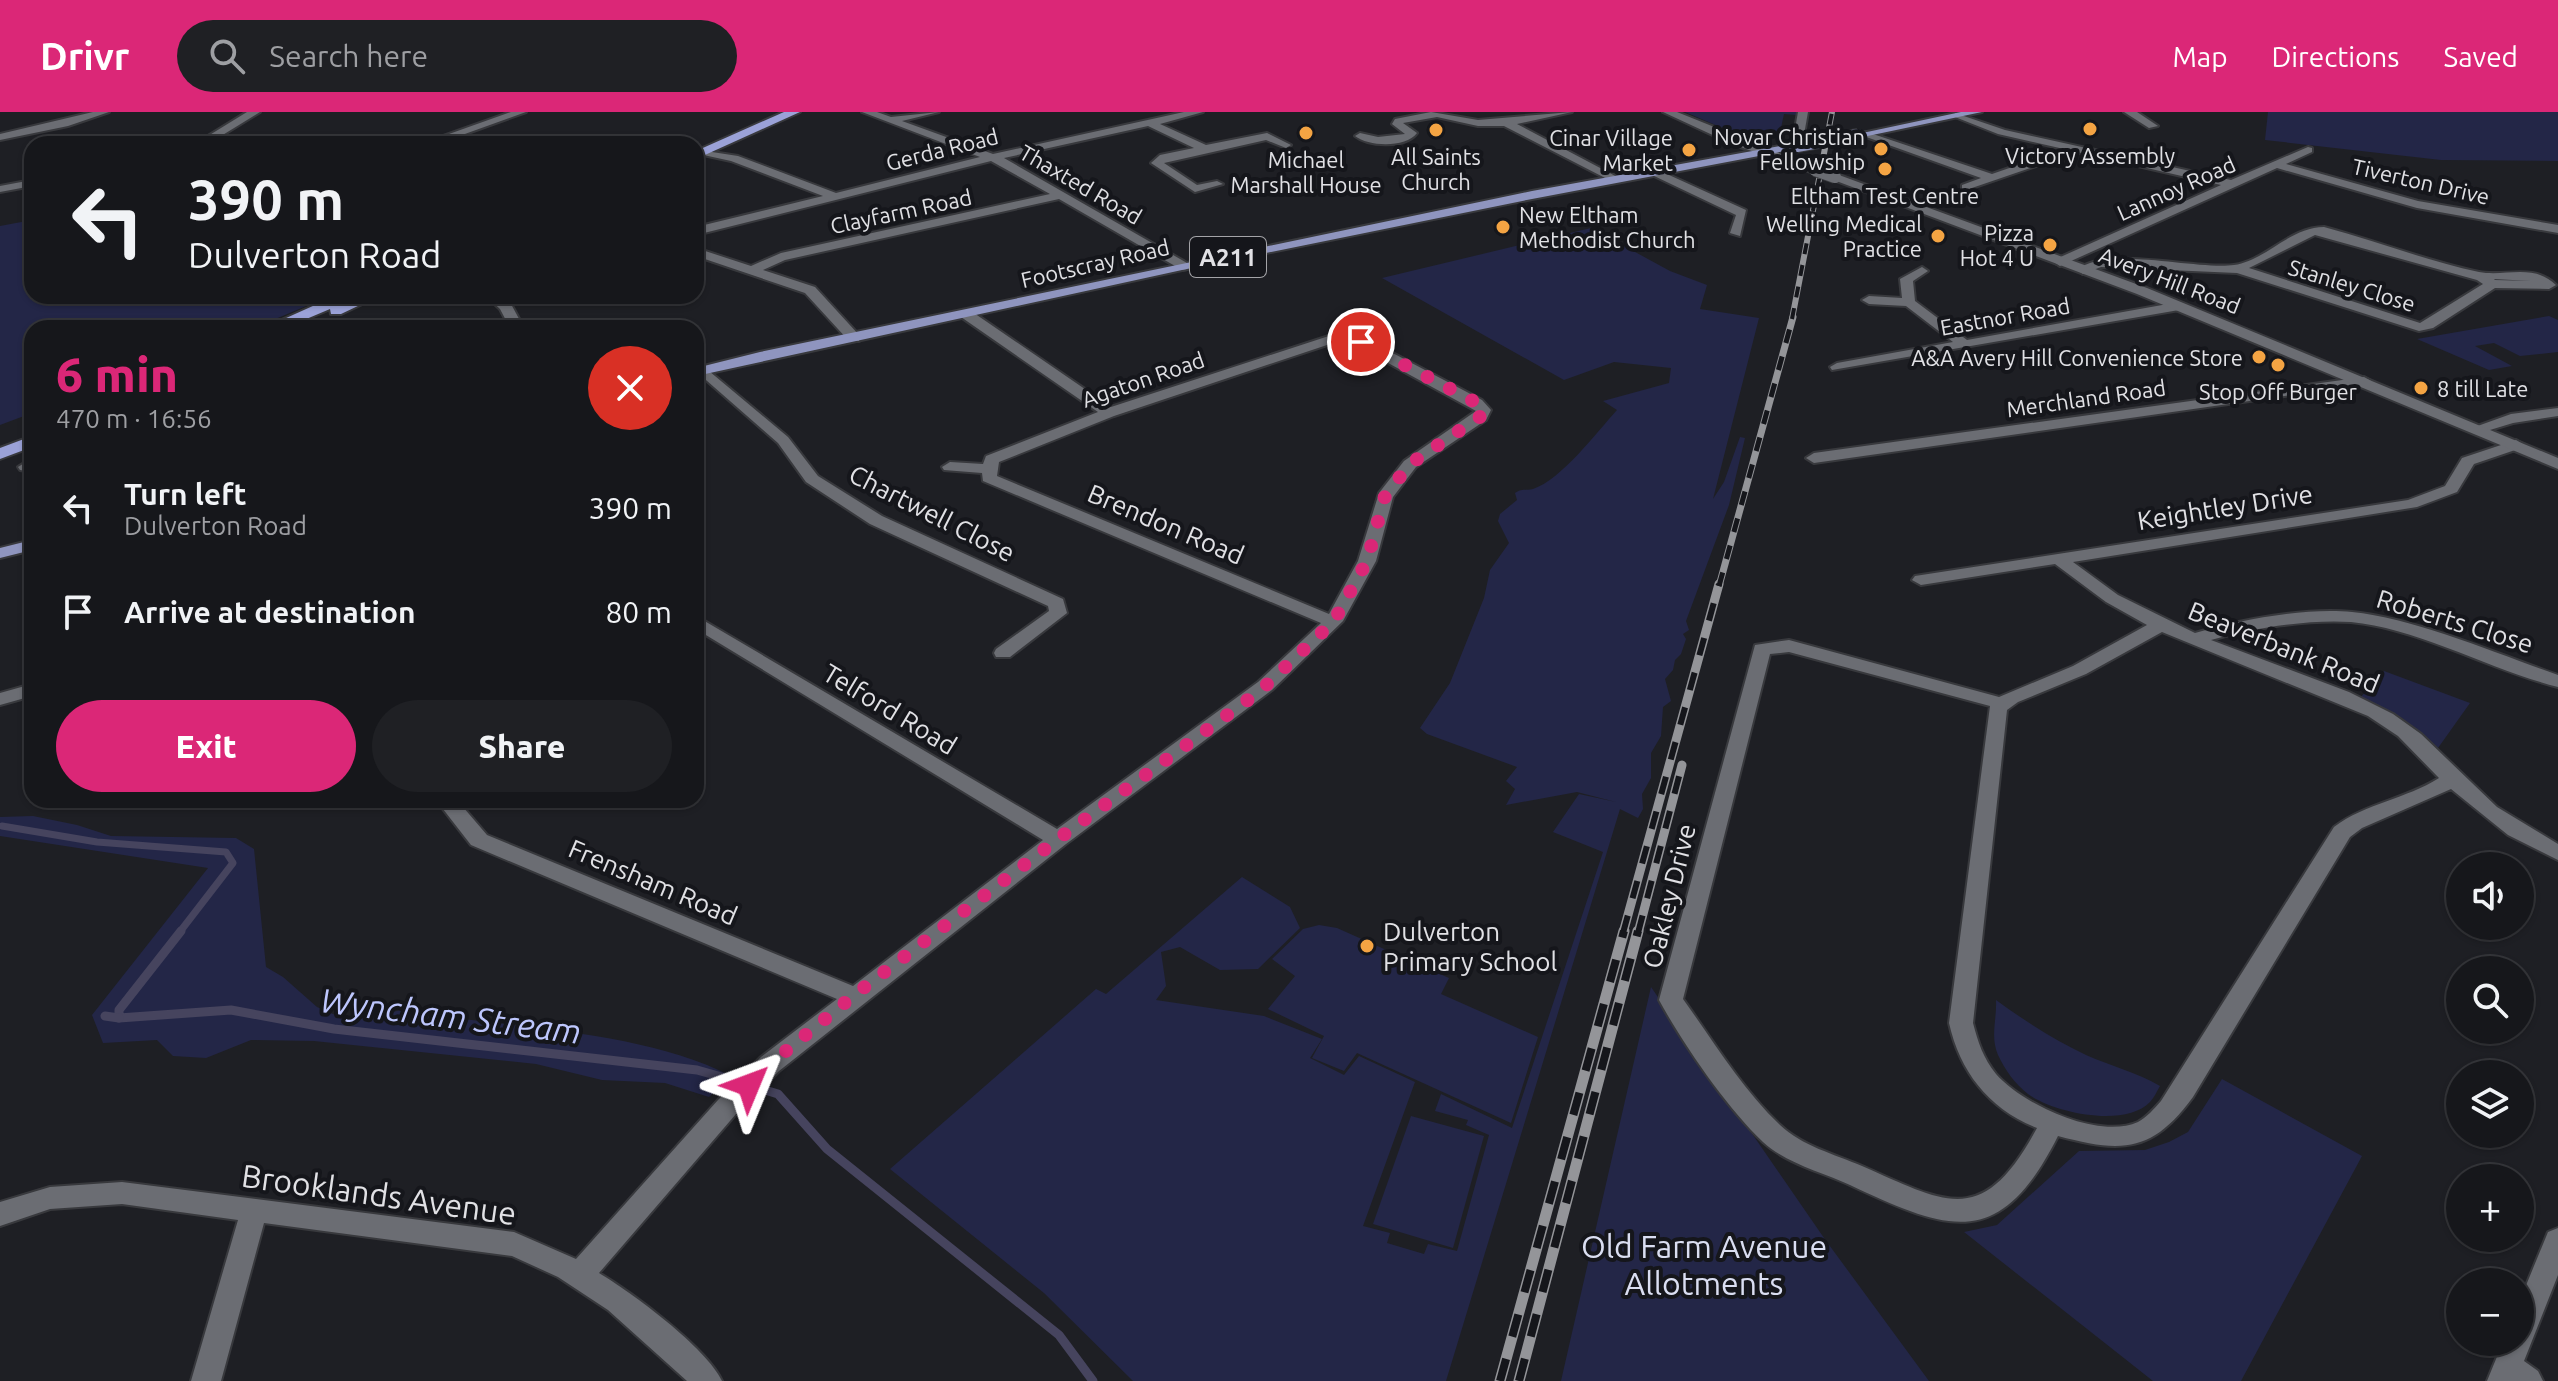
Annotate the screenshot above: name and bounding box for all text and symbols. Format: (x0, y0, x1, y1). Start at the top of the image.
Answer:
search box (177, 20, 737, 92)
icon: search (205, 34, 249, 78)
text: Drivr (40, 35, 129, 77)
text: Search here (269, 39, 428, 73)
text: Map (2172, 41, 2228, 72)
text: Directions (2272, 41, 2399, 72)
text: Saved (2443, 41, 2518, 72)
marker: Victory Assembly (2081, 120, 2099, 138)
marker: All Saints Church (1427, 121, 1445, 139)
street label: Gerda Road (883, 123, 1001, 175)
marker: Michael Marshall House (1297, 124, 1315, 142)
place label: Novar Christian Fellowship (1714, 124, 1865, 174)
place label: Cinar Village Market (1549, 125, 1673, 175)
street label: Thaxted Road (1016, 139, 1146, 229)
marker: Novar Christian Fellowship (1872, 140, 1890, 158)
marker: Cinar Village Market (1680, 141, 1698, 159)
place label: Victory Assembly (2005, 143, 2176, 168)
place label: All Saints Church (1391, 144, 1481, 194)
place label: Michael Marshall House (1230, 147, 1382, 197)
street label: Lannoy Road (2113, 151, 2239, 225)
street label: Tiverton Drive (2350, 153, 2492, 209)
marker: Eltham Test Centre (1876, 160, 1894, 178)
icon: left (56, 168, 160, 272)
text: 390 m (188, 168, 344, 231)
place label: Eltham Test Centre (1791, 183, 1979, 208)
street label: Clayfarm Road (828, 184, 974, 238)
place label: New Eltham Methodist Church (1519, 202, 1696, 252)
place label: Welling Medical Practice (1766, 211, 1922, 261)
marker: New Eltham Methodist Church (1494, 218, 1512, 236)
place label: Pizza Hot 4 U (1960, 220, 2034, 270)
marker: Welling Medical Practice (1929, 227, 1947, 245)
text: Dulverton Road (188, 234, 441, 275)
street label: Footscray Road (1018, 234, 1172, 292)
marker: Pizza Hot 4 U (2041, 236, 2059, 254)
road number: A211 (1190, 237, 1266, 277)
street label: Avery Hill Road (2096, 242, 2244, 318)
street label: Stanley Close (2286, 254, 2418, 316)
street label: Eastnor Road (1938, 292, 2072, 340)
pin (1327, 308, 1395, 376)
icon: arrive (1339, 320, 1383, 364)
place label: A&A Avery Hill Convenience Store (1911, 345, 2243, 370)
button: close (588, 346, 672, 430)
street label: Agaton Road (1078, 346, 1208, 412)
text: 6 min (56, 347, 178, 401)
marker: A&A Avery Hill Convenience Store (2250, 348, 2268, 366)
marker: Stop Off Burger (2269, 356, 2287, 374)
street label: Merchland Road (2005, 374, 2167, 422)
place label: 8 till Late (2437, 376, 2528, 401)
place label: Stop Off Burger (2199, 379, 2358, 404)
marker: 8 till Late (2412, 379, 2430, 397)
text: 470 m · 16:56 (56, 404, 212, 433)
street label: Chartwell Close (844, 459, 1020, 567)
text: Turn left (124, 477, 246, 511)
street label: Brendon Road (1084, 478, 1248, 570)
street label: Keightley Drive (2135, 479, 2315, 535)
icon: left (56, 486, 100, 530)
text: 390 m (588, 491, 672, 525)
text: Dulverton Road (124, 511, 307, 540)
street label: Roberts Close (2373, 583, 2537, 659)
icon: arrive (56, 590, 100, 634)
text: Arrive at destination (124, 595, 416, 629)
text: 80 m (605, 595, 672, 629)
street label: Beaverbank Road (2184, 595, 2384, 699)
street label: Telford Road (818, 658, 962, 760)
button: Exit (56, 700, 356, 792)
button: Share (372, 700, 672, 792)
street label: Oakley Drive (1637, 821, 1701, 971)
street label: Frensham Road (564, 833, 742, 931)
map controls (2446, 852, 2534, 1356)
button: sound (2446, 852, 2534, 940)
place label: Dulverton Primary School (1383, 917, 1557, 976)
marker: Dulverton Primary School (1358, 937, 1376, 955)
button: search (2446, 956, 2534, 1044)
water label: Wyncham Stream (318, 980, 584, 1050)
position arrow (707, 1043, 791, 1127)
button: layers (2446, 1060, 2534, 1148)
street label: Brooklands Avenue (239, 1157, 519, 1231)
button: + (2446, 1164, 2534, 1252)
park label: Old Farm Avenue Allotments (1581, 1228, 1827, 1301)
button: − (2446, 1268, 2534, 1356)

